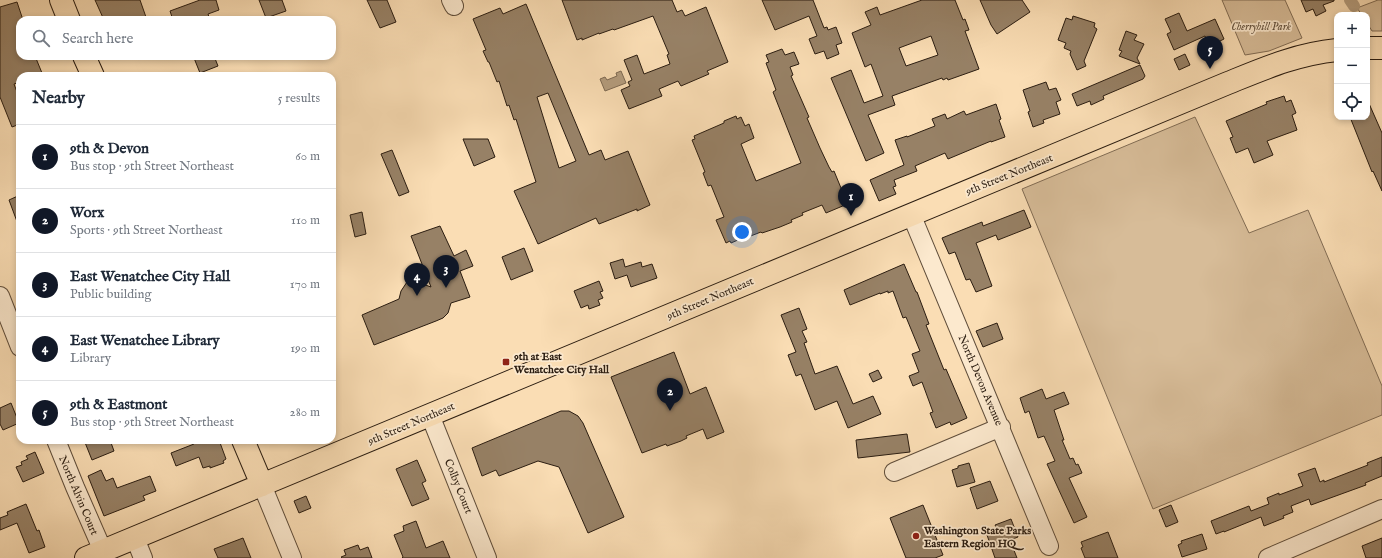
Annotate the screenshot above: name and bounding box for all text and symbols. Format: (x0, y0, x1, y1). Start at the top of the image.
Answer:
map controls (1334, 12, 1370, 120)
button: + (1334, 12, 1370, 48)
search box (16, 16, 336, 60)
park label: Cherryhill Park (1231, 20, 1291, 34)
icon: search (30, 27, 52, 49)
text: Search here (62, 29, 133, 48)
pin: 5 (1197, 36, 1223, 69)
button: − (1334, 48, 1370, 84)
button: locate (1334, 84, 1370, 120)
text: Nearby (32, 88, 85, 109)
text: 5 results (278, 90, 320, 107)
text: 9th & Devon (70, 139, 149, 158)
text: 1 (43, 148, 47, 165)
text: 60 m (295, 148, 320, 165)
street label: 9th Street Northeast (963, 151, 1055, 199)
text: Bus stop · 9th Street Northeast (70, 158, 234, 175)
pin: 1 (838, 183, 864, 216)
text: Worx (70, 203, 104, 222)
text: 2 (42, 212, 48, 229)
text: 110 m (291, 212, 320, 229)
text: Sports · 9th Street Northeast (70, 222, 223, 239)
your location (732, 222, 752, 242)
pin: 3 (433, 255, 459, 288)
pin: 4 (404, 263, 430, 296)
text: East Wenatchee City Hall (70, 267, 230, 286)
street label: 9th Street Northeast (664, 274, 756, 324)
text: 3 (43, 276, 47, 293)
text: 170 m (290, 276, 320, 293)
text: Public building (70, 286, 152, 303)
text: East Wenatchee Library (70, 331, 220, 350)
street label: North Devon Avenue (955, 333, 1006, 428)
text: 4 (42, 340, 48, 357)
text: 190 m (290, 340, 320, 357)
text: Library (70, 350, 111, 367)
place label: 9th at East Wenatchee City Hall (513, 350, 610, 377)
marker: 9th at East Wenatchee City Hall (501, 357, 511, 367)
pin: 2 (657, 378, 683, 411)
text: 9th & Eastmont (70, 395, 167, 414)
street label: 9th Street Northeast (365, 399, 457, 449)
text: 5 (43, 404, 47, 421)
text: 280 m (290, 404, 320, 421)
text: Bus stop · 9th Street Northeast (70, 414, 234, 431)
street label: North Alvin Court (55, 454, 101, 537)
street label: Colby Court (441, 457, 475, 516)
place label: Washington State Parks Eastern Region HQ (923, 524, 1031, 551)
marker: Washington State Parks Eastern Region HQ (911, 531, 921, 541)

